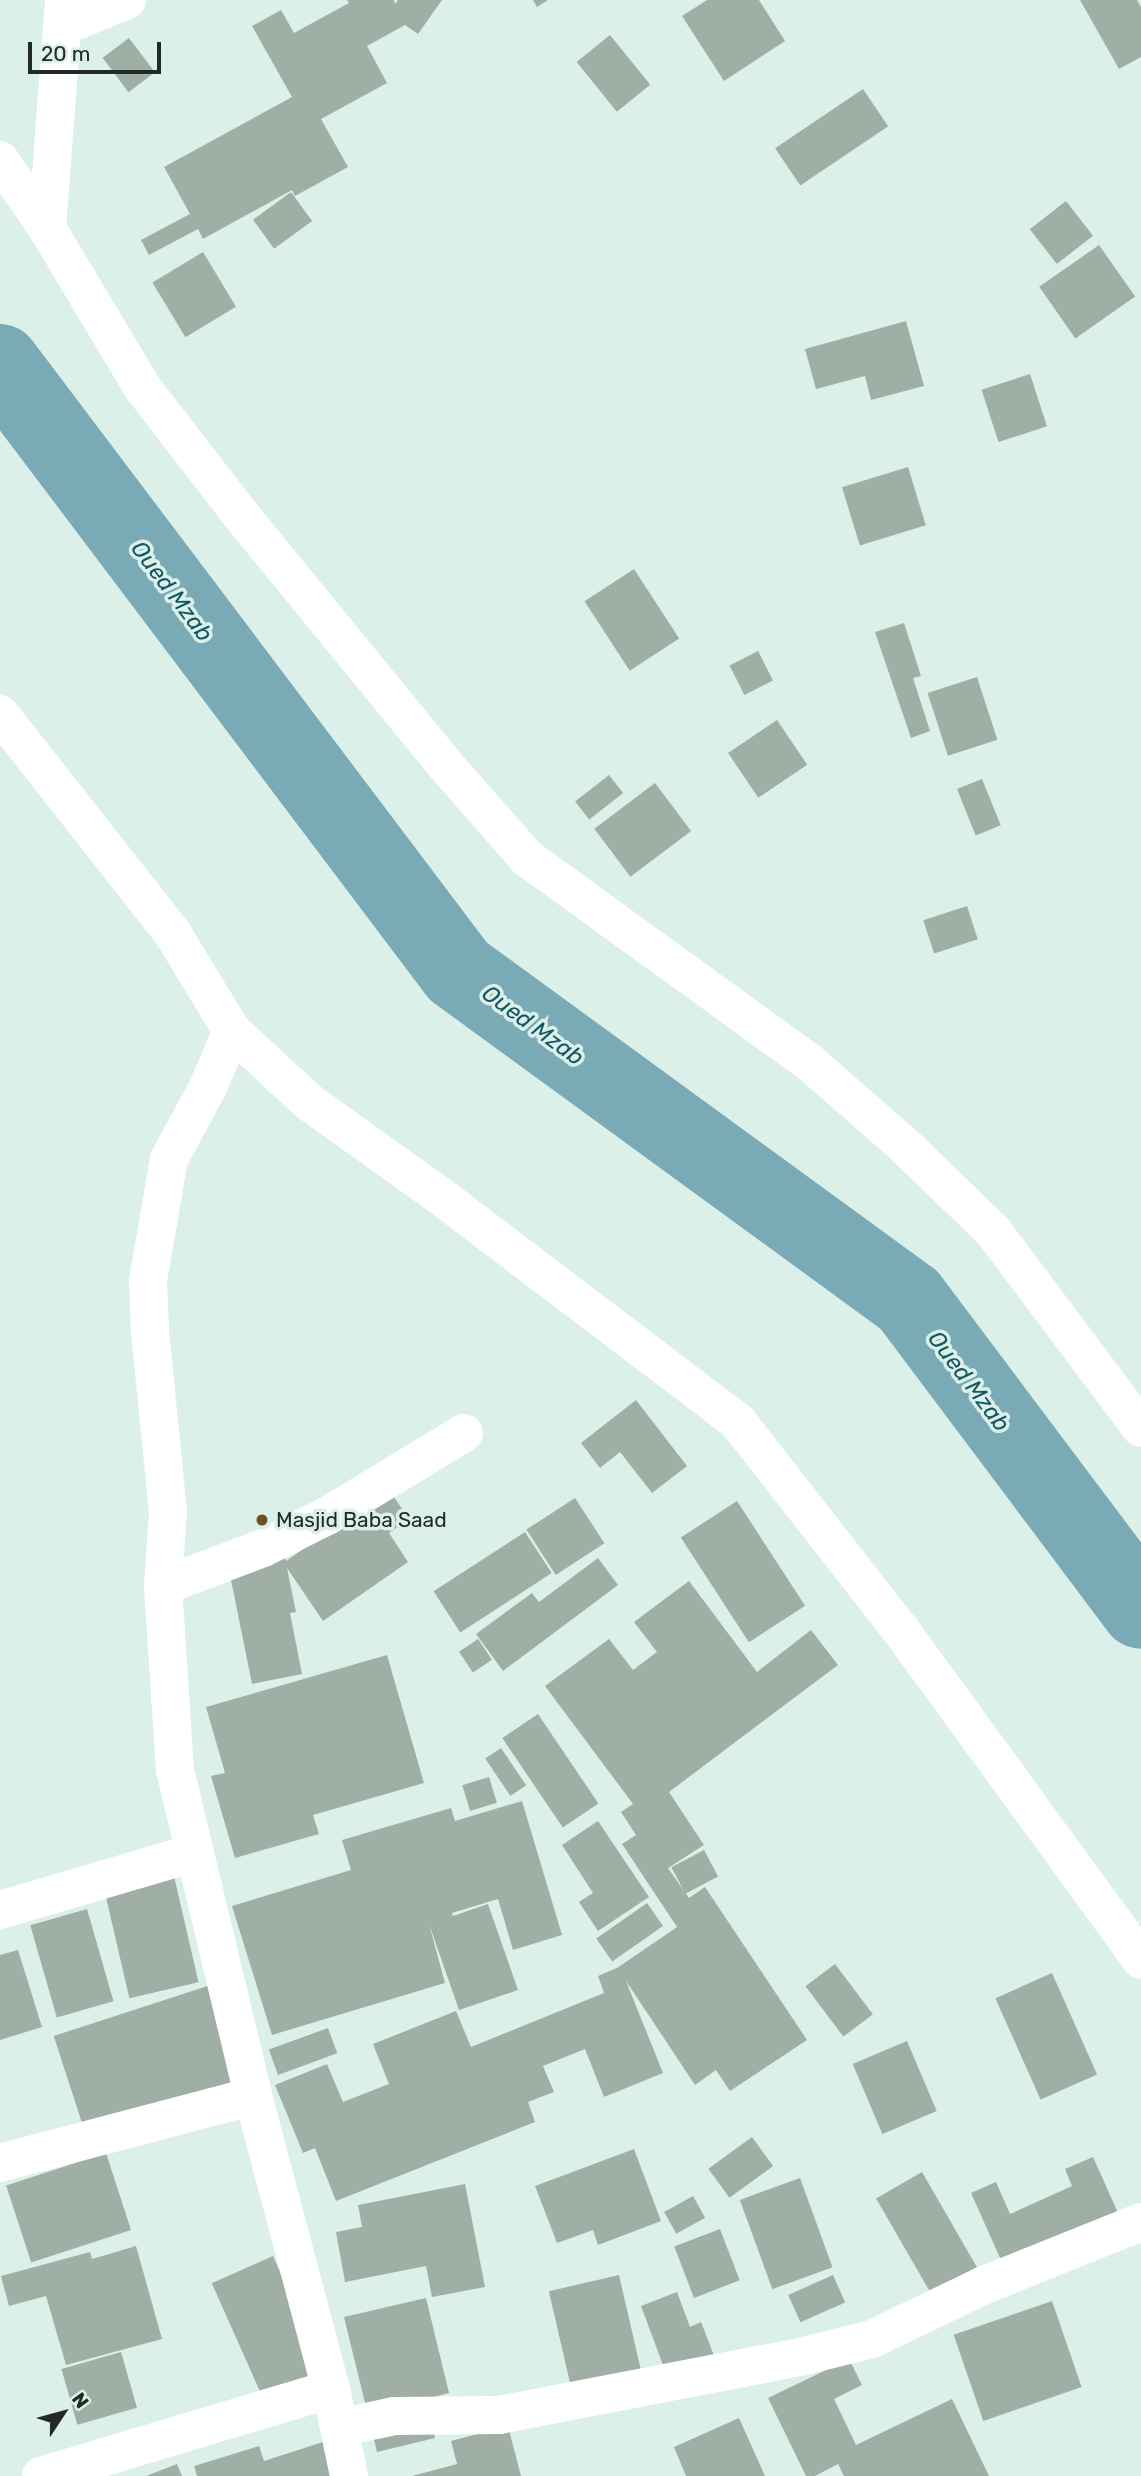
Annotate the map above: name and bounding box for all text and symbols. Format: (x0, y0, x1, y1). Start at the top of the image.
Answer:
scale bar (32, 28, 164, 72)
text: 20 m (41, 41, 90, 66)
water label: Oued Mzab (125, 535, 219, 647)
water label: Oued Mzab (477, 979, 589, 1071)
water label: Oued Mzab (922, 1325, 1016, 1437)
place label: Masjid Baba Saad (276, 1507, 447, 1533)
marker: Masjid Baba Saad (254, 1512, 270, 1528)
north arrow (28, 2378, 98, 2448)
text: N (67, 2388, 94, 2413)

